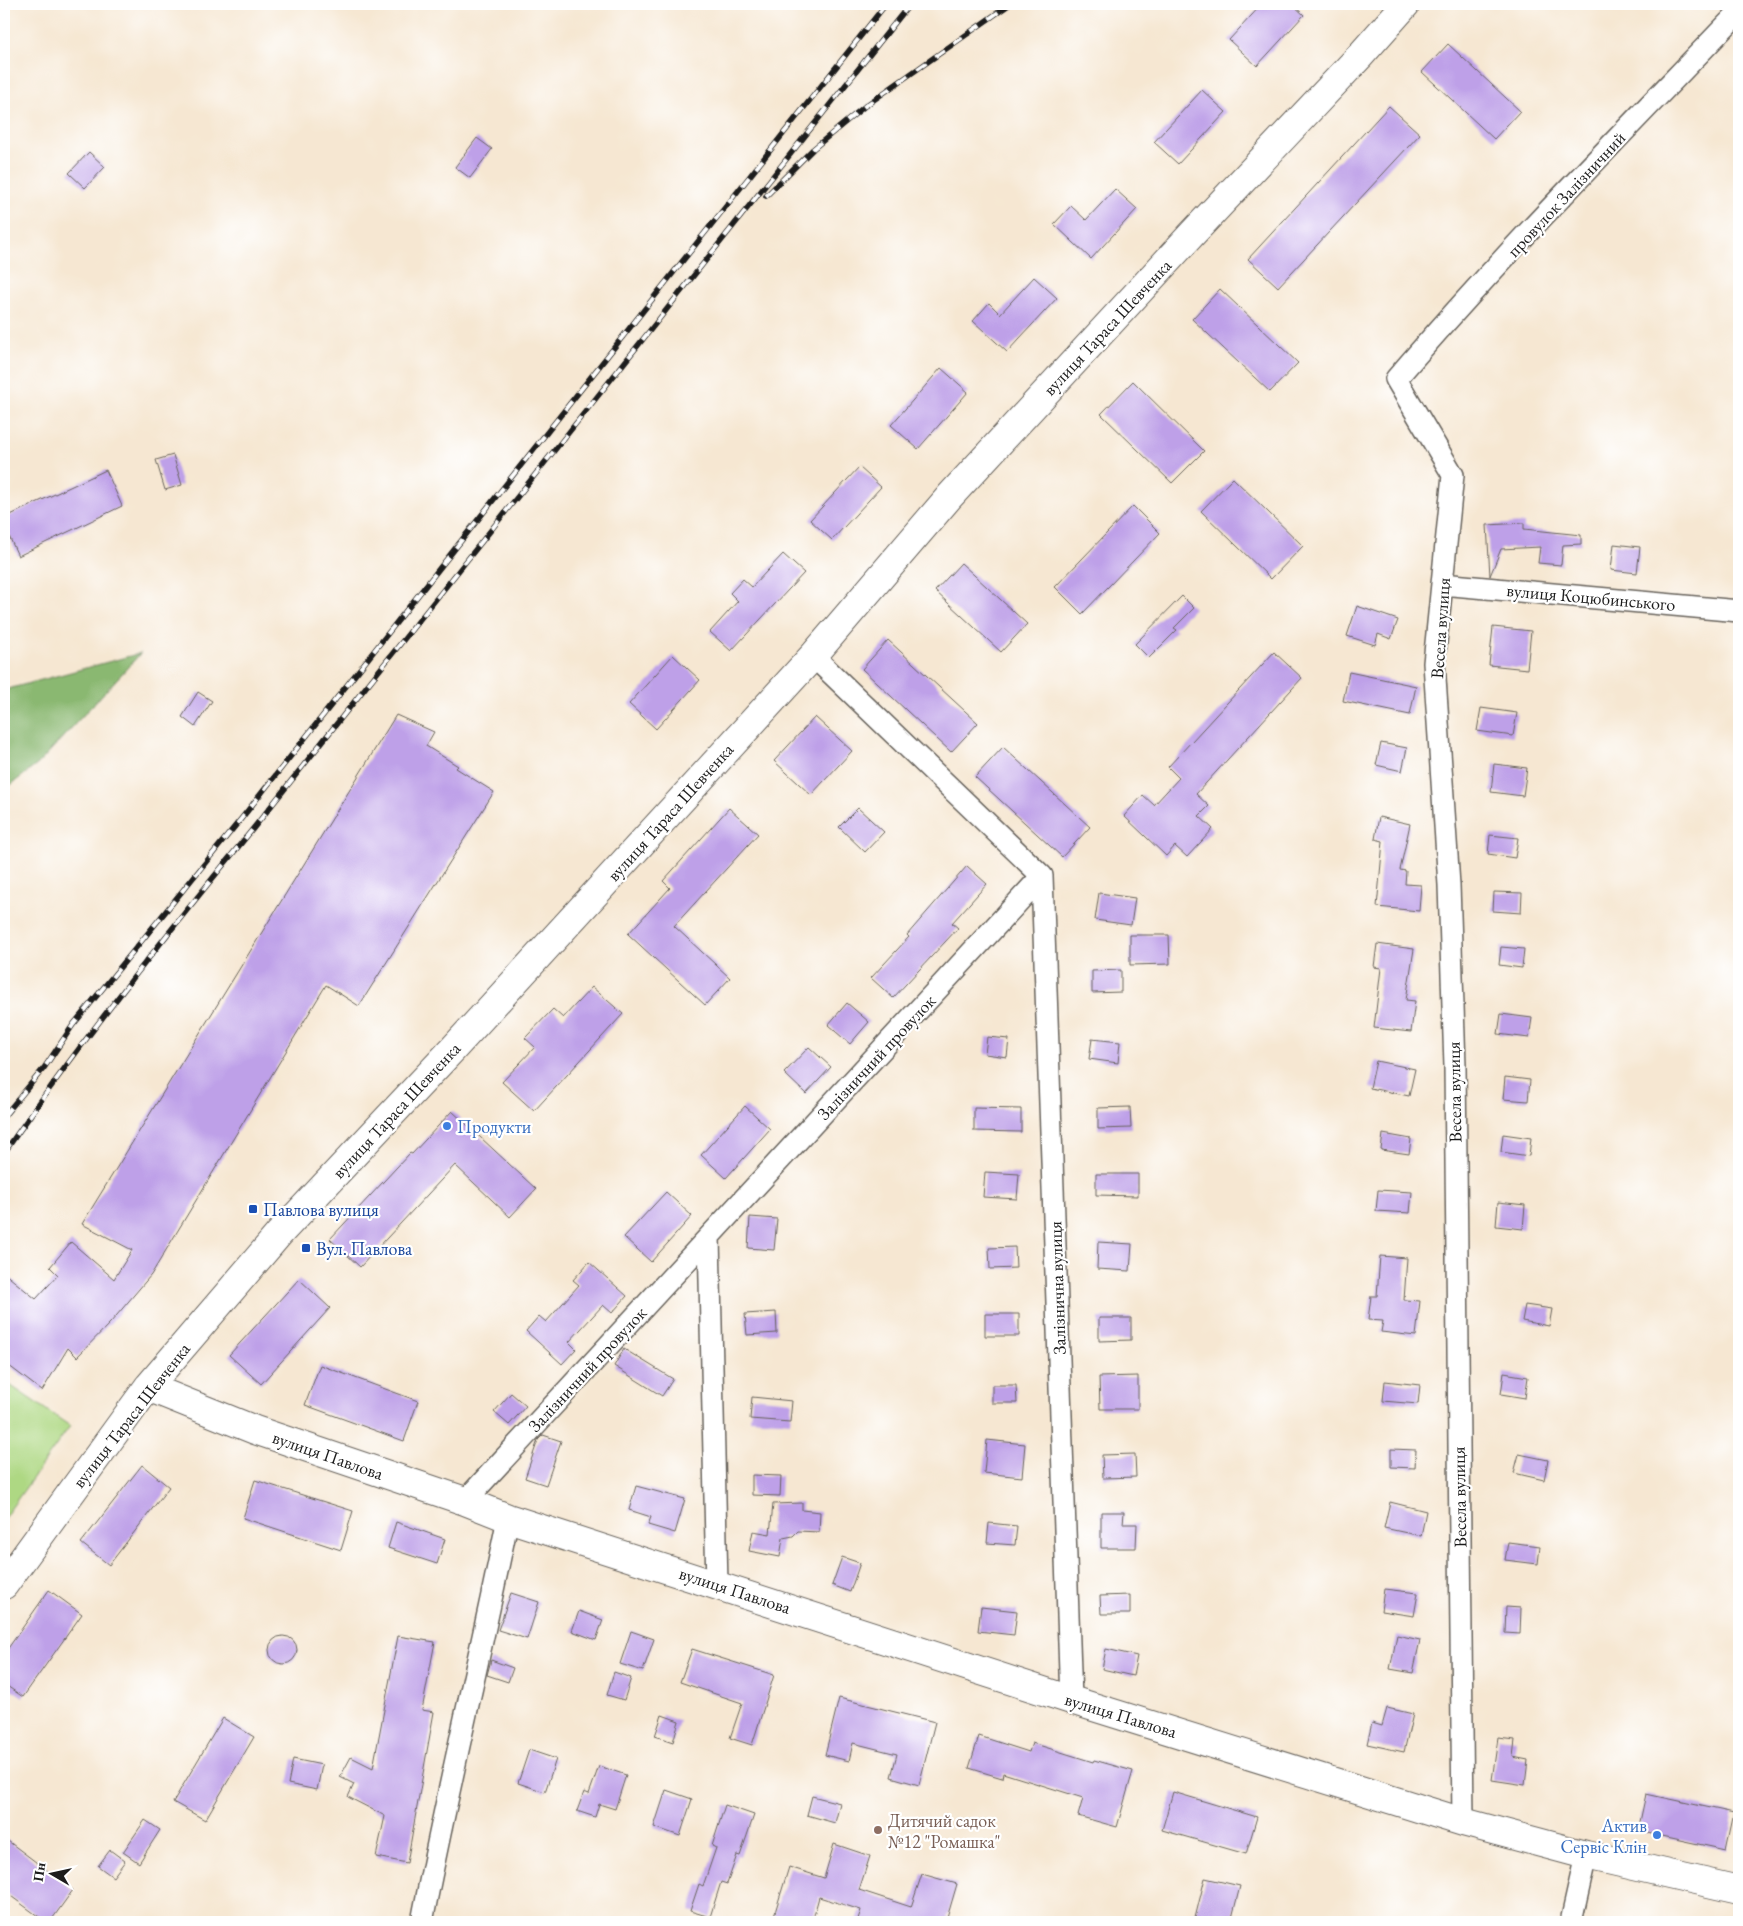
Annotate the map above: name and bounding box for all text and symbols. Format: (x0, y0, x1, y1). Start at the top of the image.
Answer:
street label: провулок Залізничний (1502, 126, 1631, 262)
street label: вулиця Тараса Шевченка (1038, 253, 1177, 400)
street label: Весела вулиця (1425, 577, 1455, 679)
street label: вулиця Коцюбинського (1506, 578, 1676, 616)
street label: вулиця Тараса Шевченка (602, 737, 739, 886)
street label: Залізничний провулок (812, 989, 940, 1125)
street label: вулиця Тараса Шевченка (327, 1036, 466, 1183)
street label: Весела вулиця (1442, 1041, 1466, 1143)
place label: Продукти (457, 1115, 532, 1138)
marker: Продукти (441, 1120, 453, 1132)
place label: Павлова вулиця (263, 1198, 379, 1221)
marker: Павлова вулиця (247, 1203, 259, 1215)
street label: Залізнична вулиця (1043, 1221, 1071, 1355)
place label: Вул. Павлова (316, 1237, 413, 1260)
marker: Вул. Павлова (300, 1242, 312, 1254)
street label: Залізничний провулок (523, 1301, 651, 1437)
street label: вулиця Тараса Шевченка (67, 1337, 195, 1492)
street label: вулиця Павлова (270, 1425, 387, 1485)
street label: Весела вулиця (1447, 1446, 1471, 1548)
street label: вулиця Павлова (676, 1561, 794, 1619)
street label: вулиця Павлова (1062, 1687, 1180, 1743)
place label: Дитячий садок №12 "Ромашка" (888, 1809, 1001, 1853)
place label: Актив Сервiс Клiн (1561, 1814, 1647, 1858)
marker: Дитячий садок №12 "Ромашка" (872, 1824, 884, 1836)
marker: Актив Сервiс Клiн (1651, 1829, 1663, 1841)
north arrow (28, 1848, 78, 1898)
text: Пн (29, 1861, 50, 1883)

